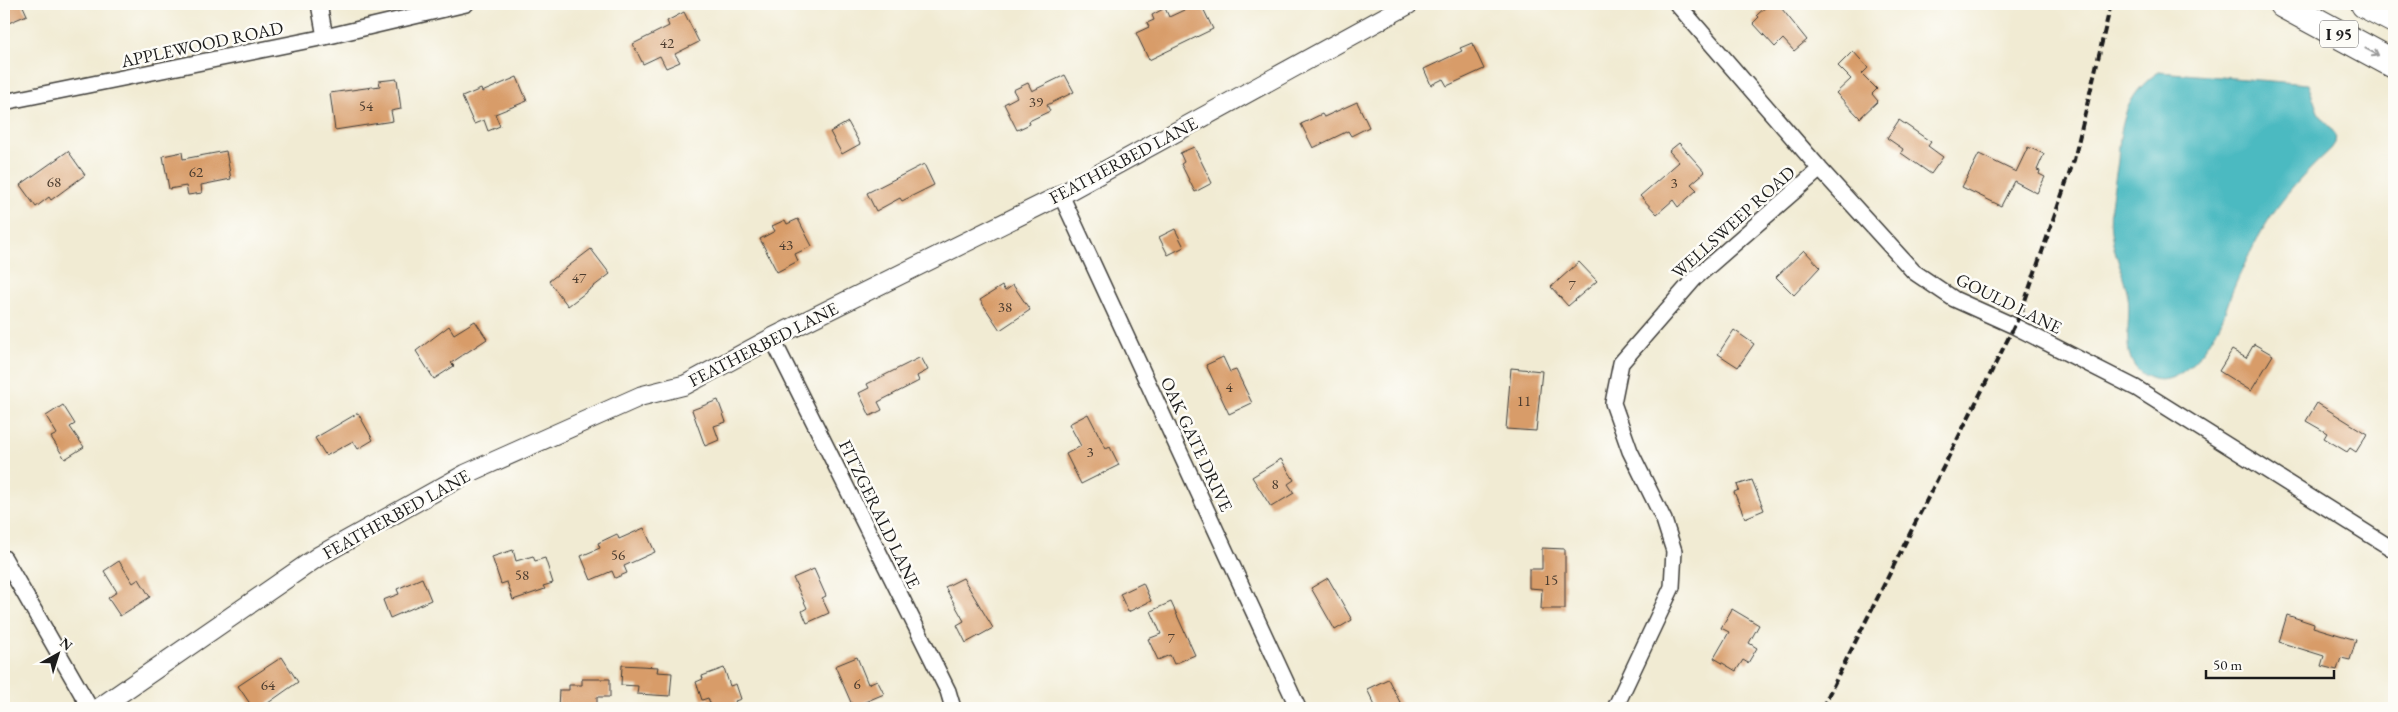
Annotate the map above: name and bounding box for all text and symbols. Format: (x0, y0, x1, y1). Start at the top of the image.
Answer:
street label: APPLEWOOD ROAD (118, 16, 285, 73)
road number: I 95 (2320, 20, 2358, 48)
house number: 42 (660, 33, 675, 52)
one-way arrow (2365, 47, 2380, 57)
house number: 39 (1029, 92, 1043, 111)
house number: 54 (359, 96, 374, 115)
street label: FEATHERBED LANE (1045, 111, 1201, 209)
street label: WELLSWEEP ROAD (1666, 160, 1800, 284)
house number: 62 (189, 162, 204, 181)
house number: 68 (47, 172, 61, 191)
house number: 3 (1670, 173, 1678, 192)
house number: 43 (779, 235, 793, 254)
street label: GOULD LANE (1952, 267, 2066, 339)
house number: 47 (572, 268, 587, 287)
house number: 7 (1568, 275, 1576, 294)
street label: FEATHERBED LANE (684, 296, 842, 392)
house number: 38 (998, 297, 1012, 316)
street label: OAK GATE DRIVE (1156, 373, 1238, 515)
house number: 4 (1225, 377, 1233, 396)
house number: 11 (1517, 391, 1531, 410)
street label: FITZGERALD LANE (834, 436, 926, 592)
house number: 3 (1086, 442, 1094, 461)
street label: FEATHERBED LANE (318, 464, 474, 564)
house number: 8 (1271, 474, 1279, 493)
house number: 56 (611, 545, 625, 564)
house number: 58 (515, 565, 529, 584)
house number: 15 (1544, 570, 1558, 589)
house number: 7 (1167, 628, 1175, 647)
north arrow (32, 630, 82, 680)
text: N (56, 633, 77, 655)
scale bar (2206, 647, 2333, 679)
text: 50 m (2213, 655, 2242, 674)
house number: 6 (853, 674, 861, 693)
house number: 64 (261, 675, 276, 694)

